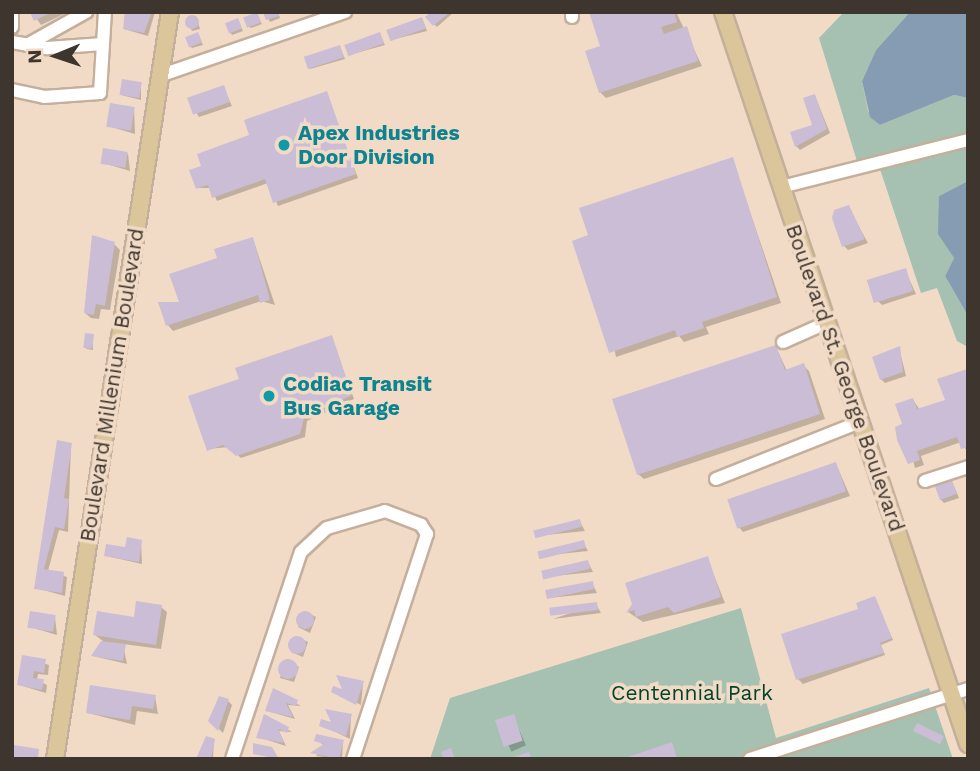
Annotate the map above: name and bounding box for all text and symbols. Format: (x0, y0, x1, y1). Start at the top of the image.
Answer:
north arrow (21, 21, 91, 91)
text: N (23, 49, 46, 64)
place label: Apex Industries Door Division (298, 120, 460, 170)
marker: Apex Industries Door Division (276, 137, 292, 153)
street label: Boulevard St. George Boulevard (780, 221, 910, 535)
street label: Boulevard Millenium Boulevard (75, 226, 149, 544)
place label: Codiac Transit Bus Garage (283, 371, 432, 421)
marker: Codiac Transit Bus Garage (261, 388, 277, 404)
park label: Centennial Park (611, 680, 773, 706)

